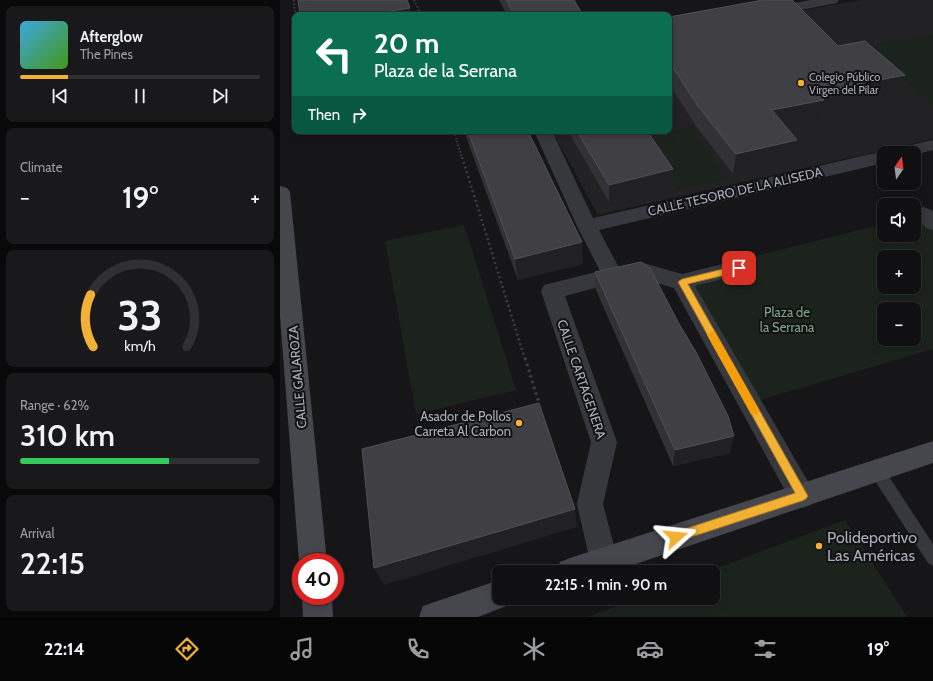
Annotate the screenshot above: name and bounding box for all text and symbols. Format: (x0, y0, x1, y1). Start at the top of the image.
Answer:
text: 20 m (374, 26, 439, 60)
text: Afterglow (80, 28, 143, 46)
icon: left (308, 28, 360, 80)
text: The Pines (80, 46, 133, 62)
text: Plaza de la Serrana (374, 60, 517, 82)
place label: Colegio Público Virgen del Pilar (809, 70, 880, 97)
marker: Colegio Público Virgen del Pilar (796, 78, 806, 88)
icon: previous (49, 85, 71, 107)
icon: pause (129, 85, 151, 107)
icon: next (209, 85, 231, 107)
icon: right (348, 104, 370, 126)
text: Then (308, 106, 340, 124)
north arrow (877, 146, 921, 190)
map controls (877, 146, 921, 346)
text: Climate (20, 159, 62, 175)
street label: CALLE TESORO DE LA ALISEDA (646, 163, 824, 219)
text: 19° (122, 179, 158, 216)
text: − (20, 184, 30, 211)
text: + (250, 184, 260, 211)
button: sound (877, 198, 921, 242)
button: + (877, 250, 921, 294)
pin (722, 251, 756, 285)
icon: arrive (728, 257, 750, 279)
text: 33 (118, 289, 162, 339)
button: − (877, 302, 921, 346)
park label: Plaza de la Serrana (760, 304, 815, 335)
street label: CALLE CARTAGENERA (554, 317, 610, 441)
street label: CALLE GALAROZA (285, 325, 309, 429)
text: km/h (124, 336, 156, 354)
text: Range · 62% (20, 397, 89, 413)
place label: Asador de Pollos Carreta Al Carbon (415, 408, 512, 439)
text: 310 km (20, 417, 115, 454)
marker: Asador de Pollos Carreta Al Carbon (514, 418, 524, 428)
position arrow (655, 516, 697, 558)
text: Arrival (20, 525, 55, 541)
place label: Polideportivo Las Américas (827, 528, 917, 565)
marker: Polideportivo Las Américas (814, 541, 824, 551)
text: 22:15 (20, 545, 85, 582)
speed limit sign: 40 (292, 553, 344, 605)
text: 22:15 · 1 min · 90 m (545, 576, 667, 594)
icon: directions (173, 635, 201, 663)
icon: music (288, 635, 316, 663)
icon: phone (404, 635, 432, 663)
icon: climate (520, 635, 548, 663)
icon: car (636, 635, 664, 663)
icon: filters (751, 635, 779, 663)
text: 22:14 (44, 638, 85, 660)
text: 19° (867, 638, 889, 660)

